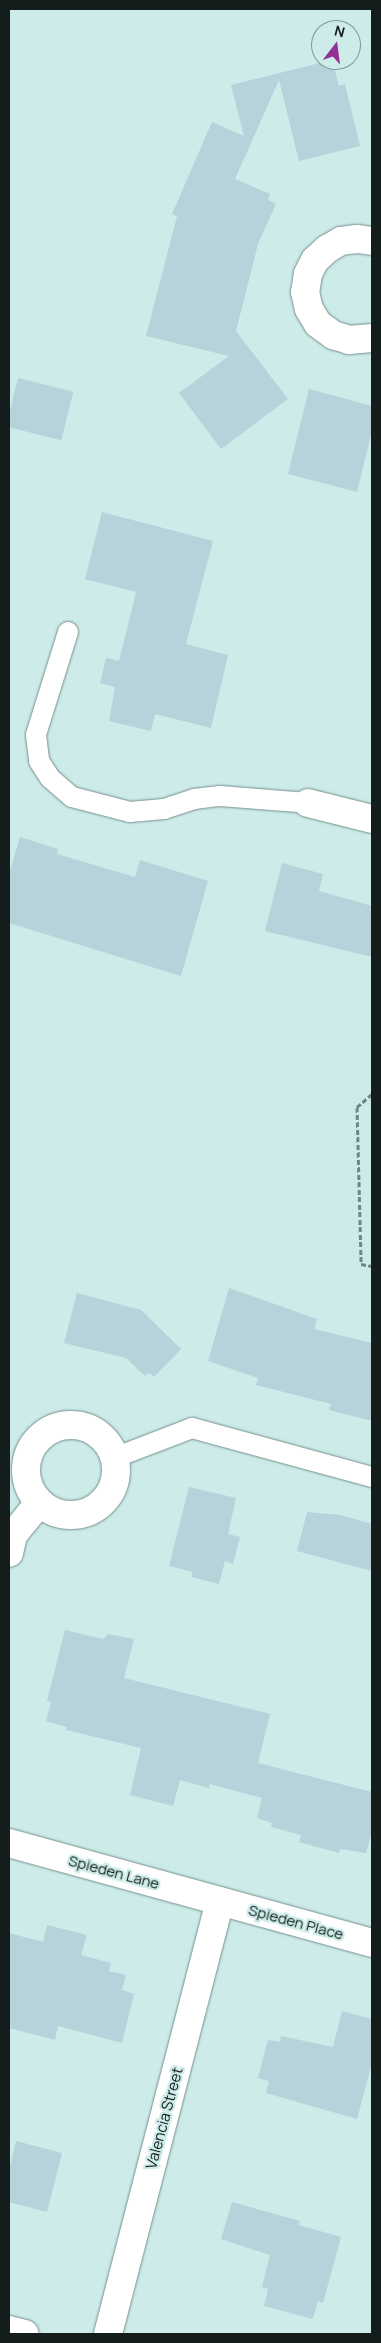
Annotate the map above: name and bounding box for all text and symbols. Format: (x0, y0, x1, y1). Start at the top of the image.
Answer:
north arrow (311, 20, 361, 70)
text: N (332, 21, 347, 41)
street label: Spieden Lane (67, 1851, 161, 1893)
street label: Spieden Place (247, 1901, 345, 1943)
street label: Valencia Street (142, 2065, 186, 2171)

